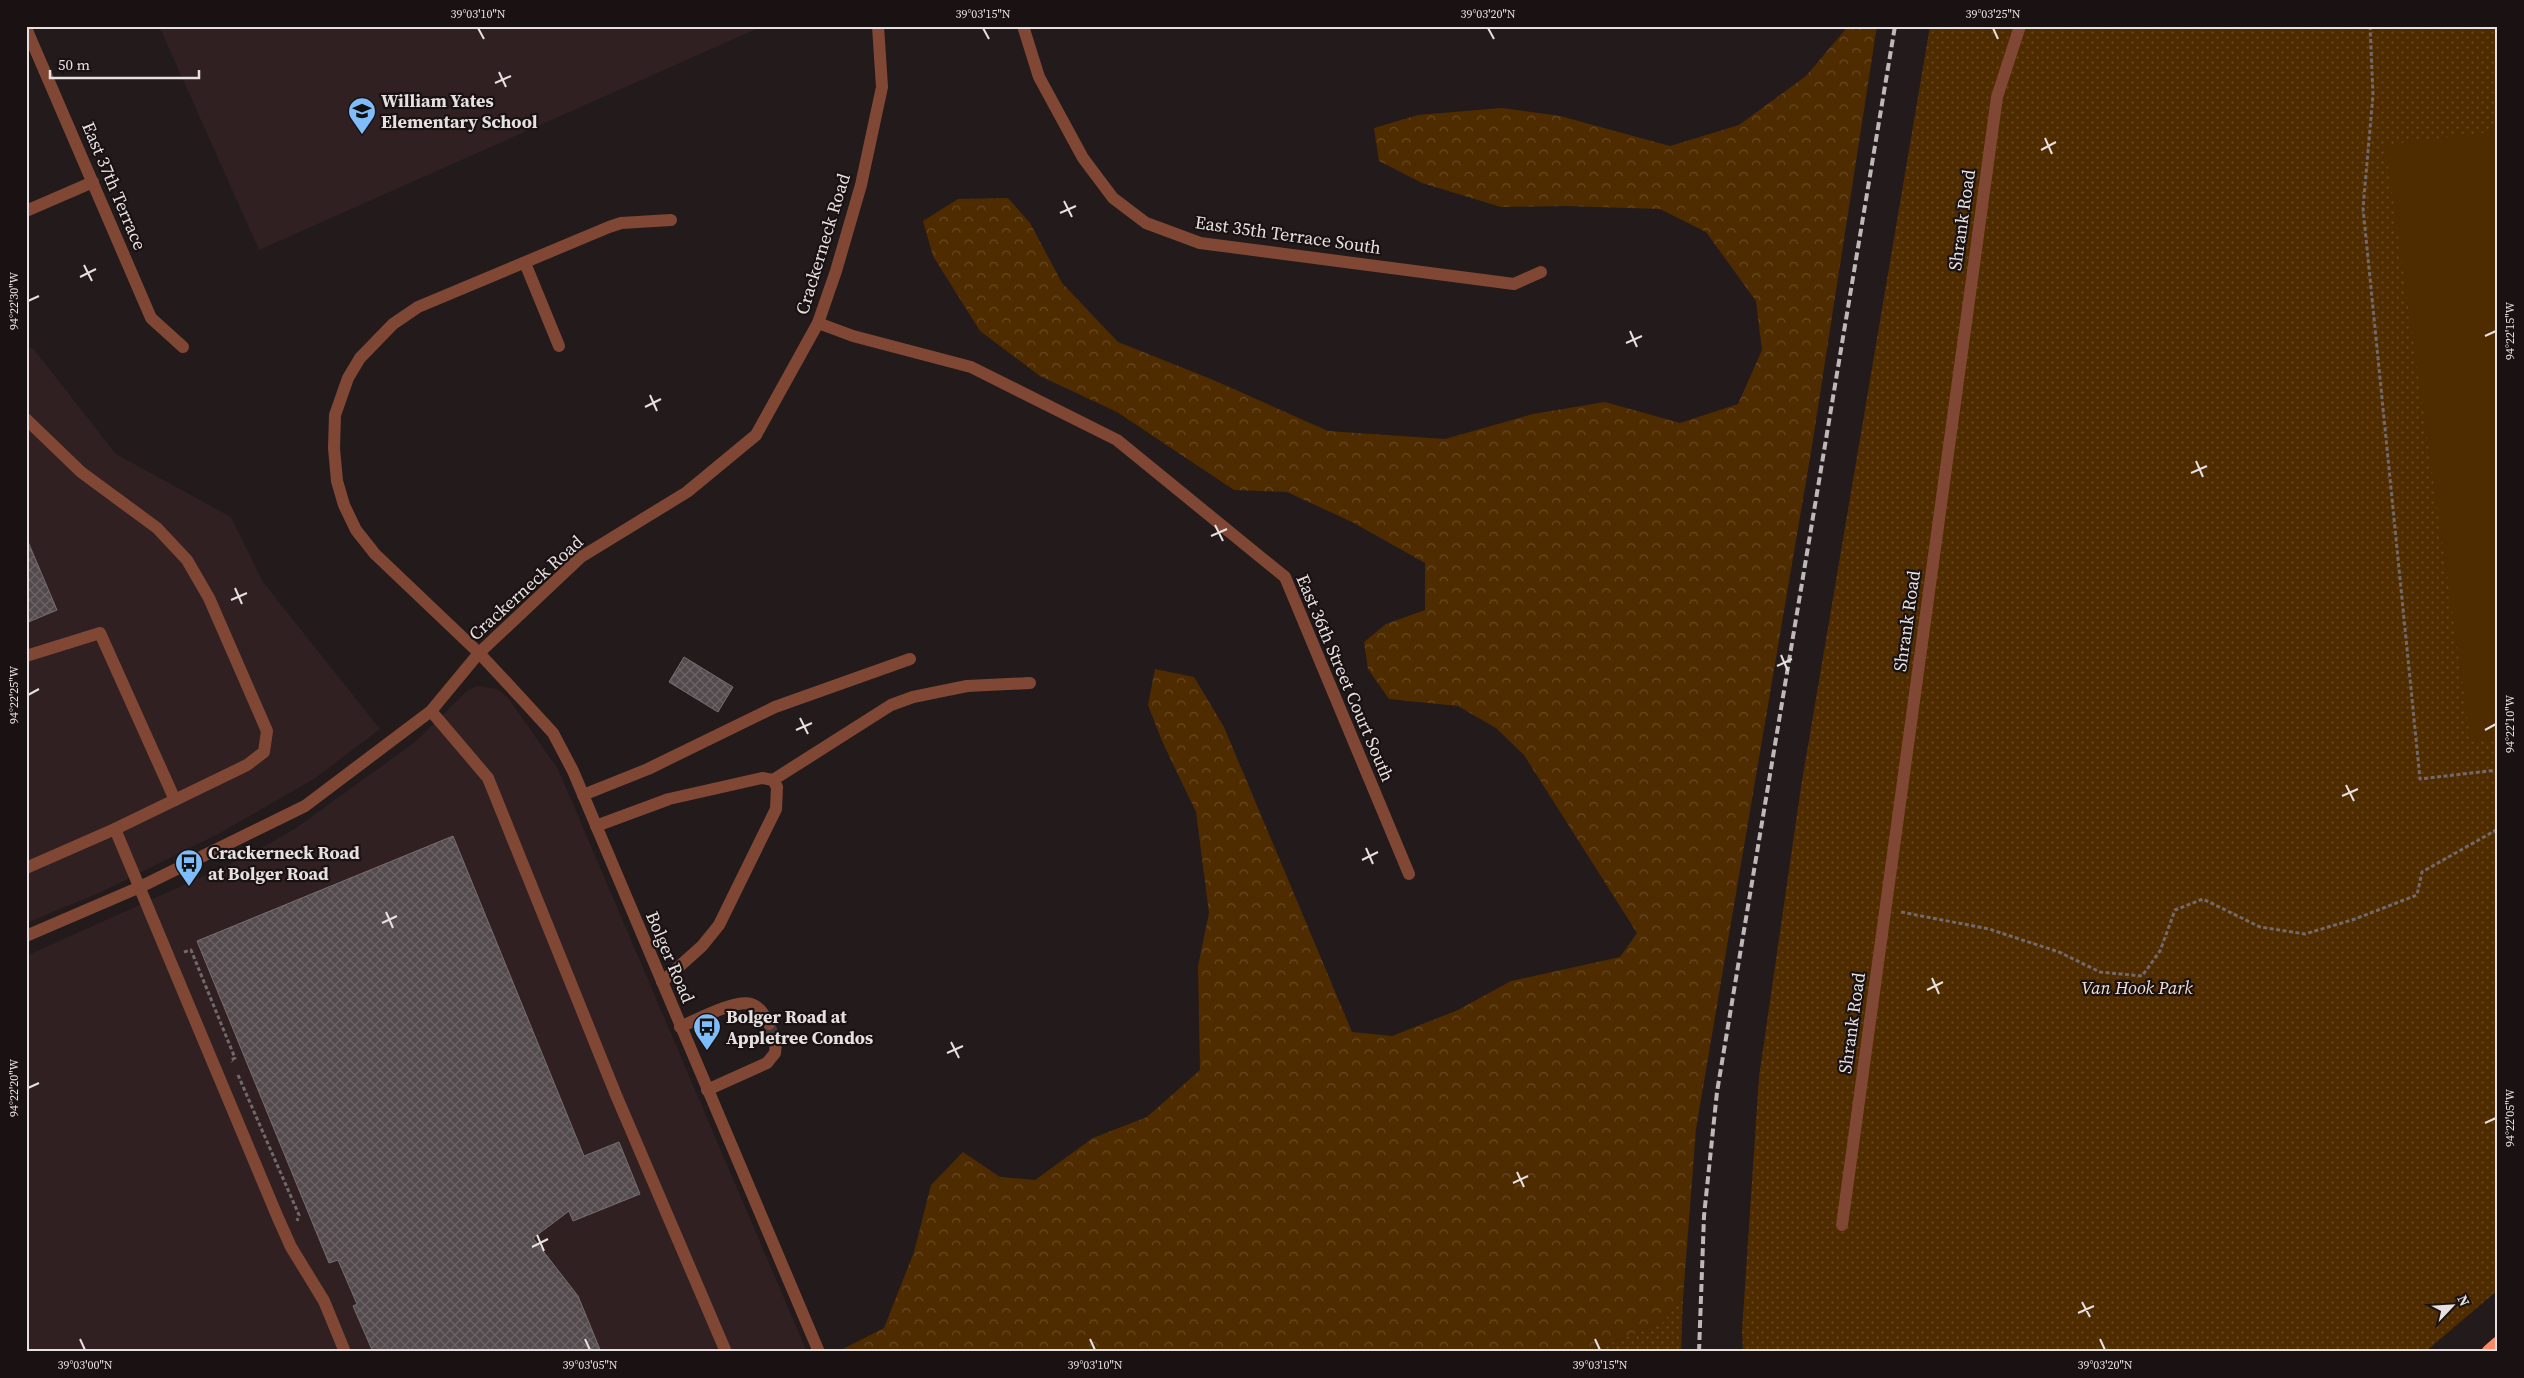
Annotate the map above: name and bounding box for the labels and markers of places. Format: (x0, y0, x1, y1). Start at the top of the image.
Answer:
place label: William Yates Elementary School (381, 88, 538, 134)
school or university icon: William Yates Elementary School (347, 96, 377, 135)
place label: Crackerneck Road at Bolger Road (208, 840, 360, 886)
bus stop icon: Crackerneck Road at Bolger Road (174, 848, 204, 887)
place label: Bolger Road at Appletree Condos (726, 1004, 873, 1050)
bus stop icon: Bolger Road at Appletree Condos (692, 1012, 722, 1051)

